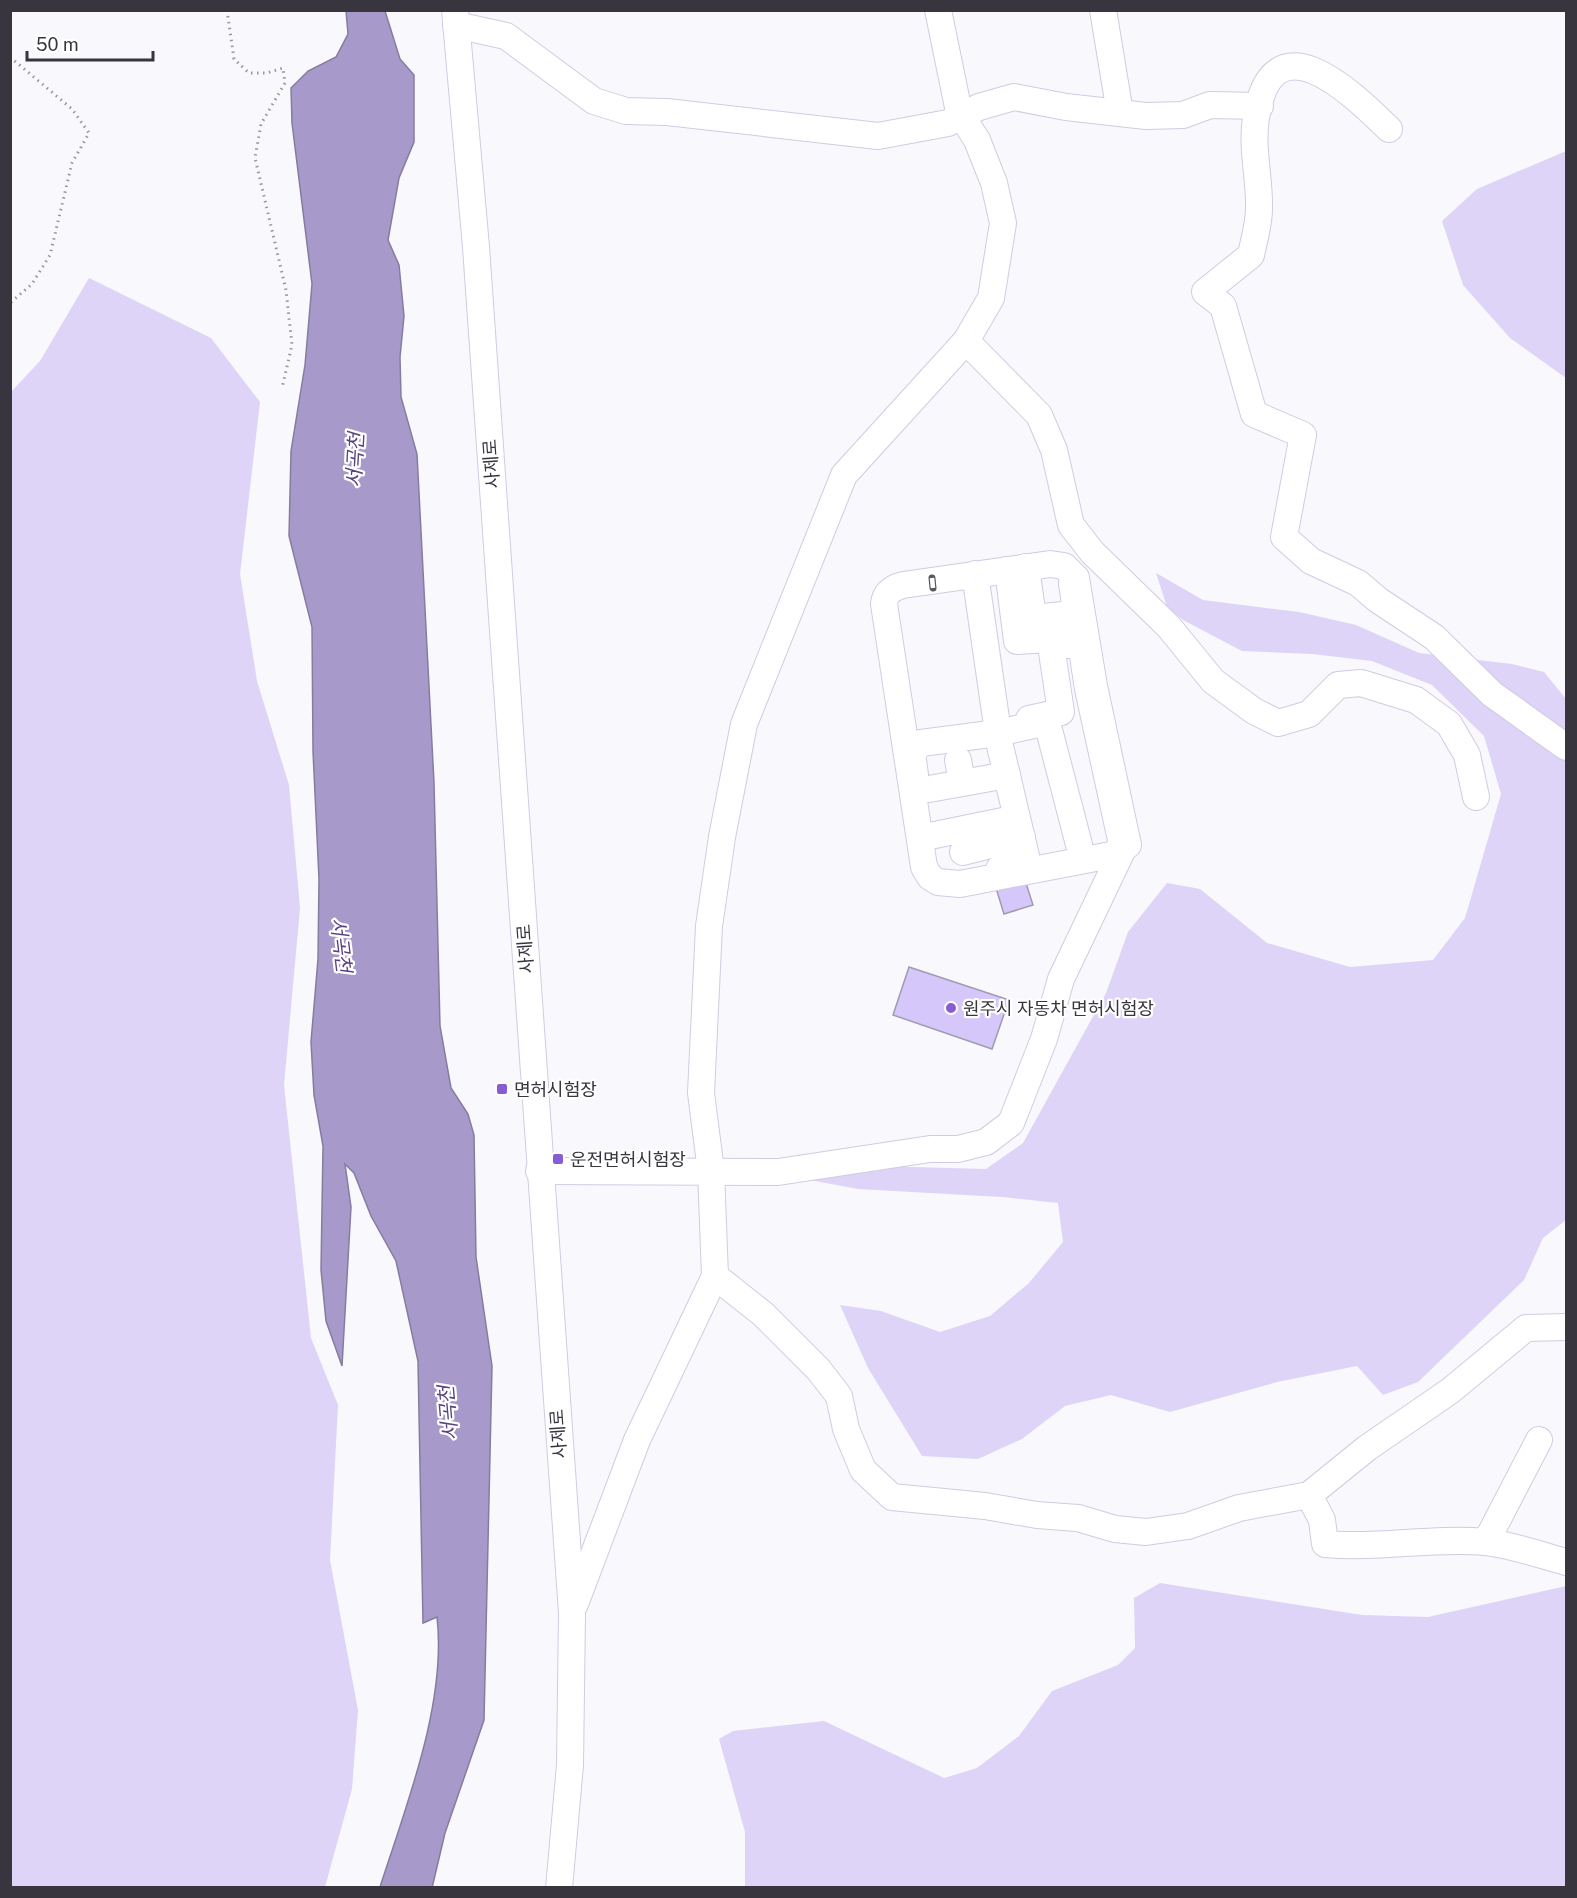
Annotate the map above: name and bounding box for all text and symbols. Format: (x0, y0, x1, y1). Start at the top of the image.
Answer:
scale bar (27, 24, 153, 62)
text: 50 m (36, 34, 79, 55)
water label: 서곡천 (342, 429, 369, 488)
street label: 사제로 (479, 438, 503, 490)
water label: 서곡천 (326, 916, 357, 976)
street label: 사제로 (513, 923, 537, 975)
place label: 원주시 자동차 면허시험장 (963, 998, 1154, 1019)
marker: 원주시 자동차 면허시험장 (944, 1001, 958, 1015)
place label: 면허시험장 (514, 1079, 597, 1100)
marker: 면허시험장 (495, 1082, 509, 1096)
place label: 운전면허시험장 (570, 1149, 686, 1170)
marker: 운전면허시험장 (551, 1152, 565, 1166)
water label: 서곡천 (433, 1382, 462, 1442)
street label: 사제로 (546, 1408, 570, 1460)

